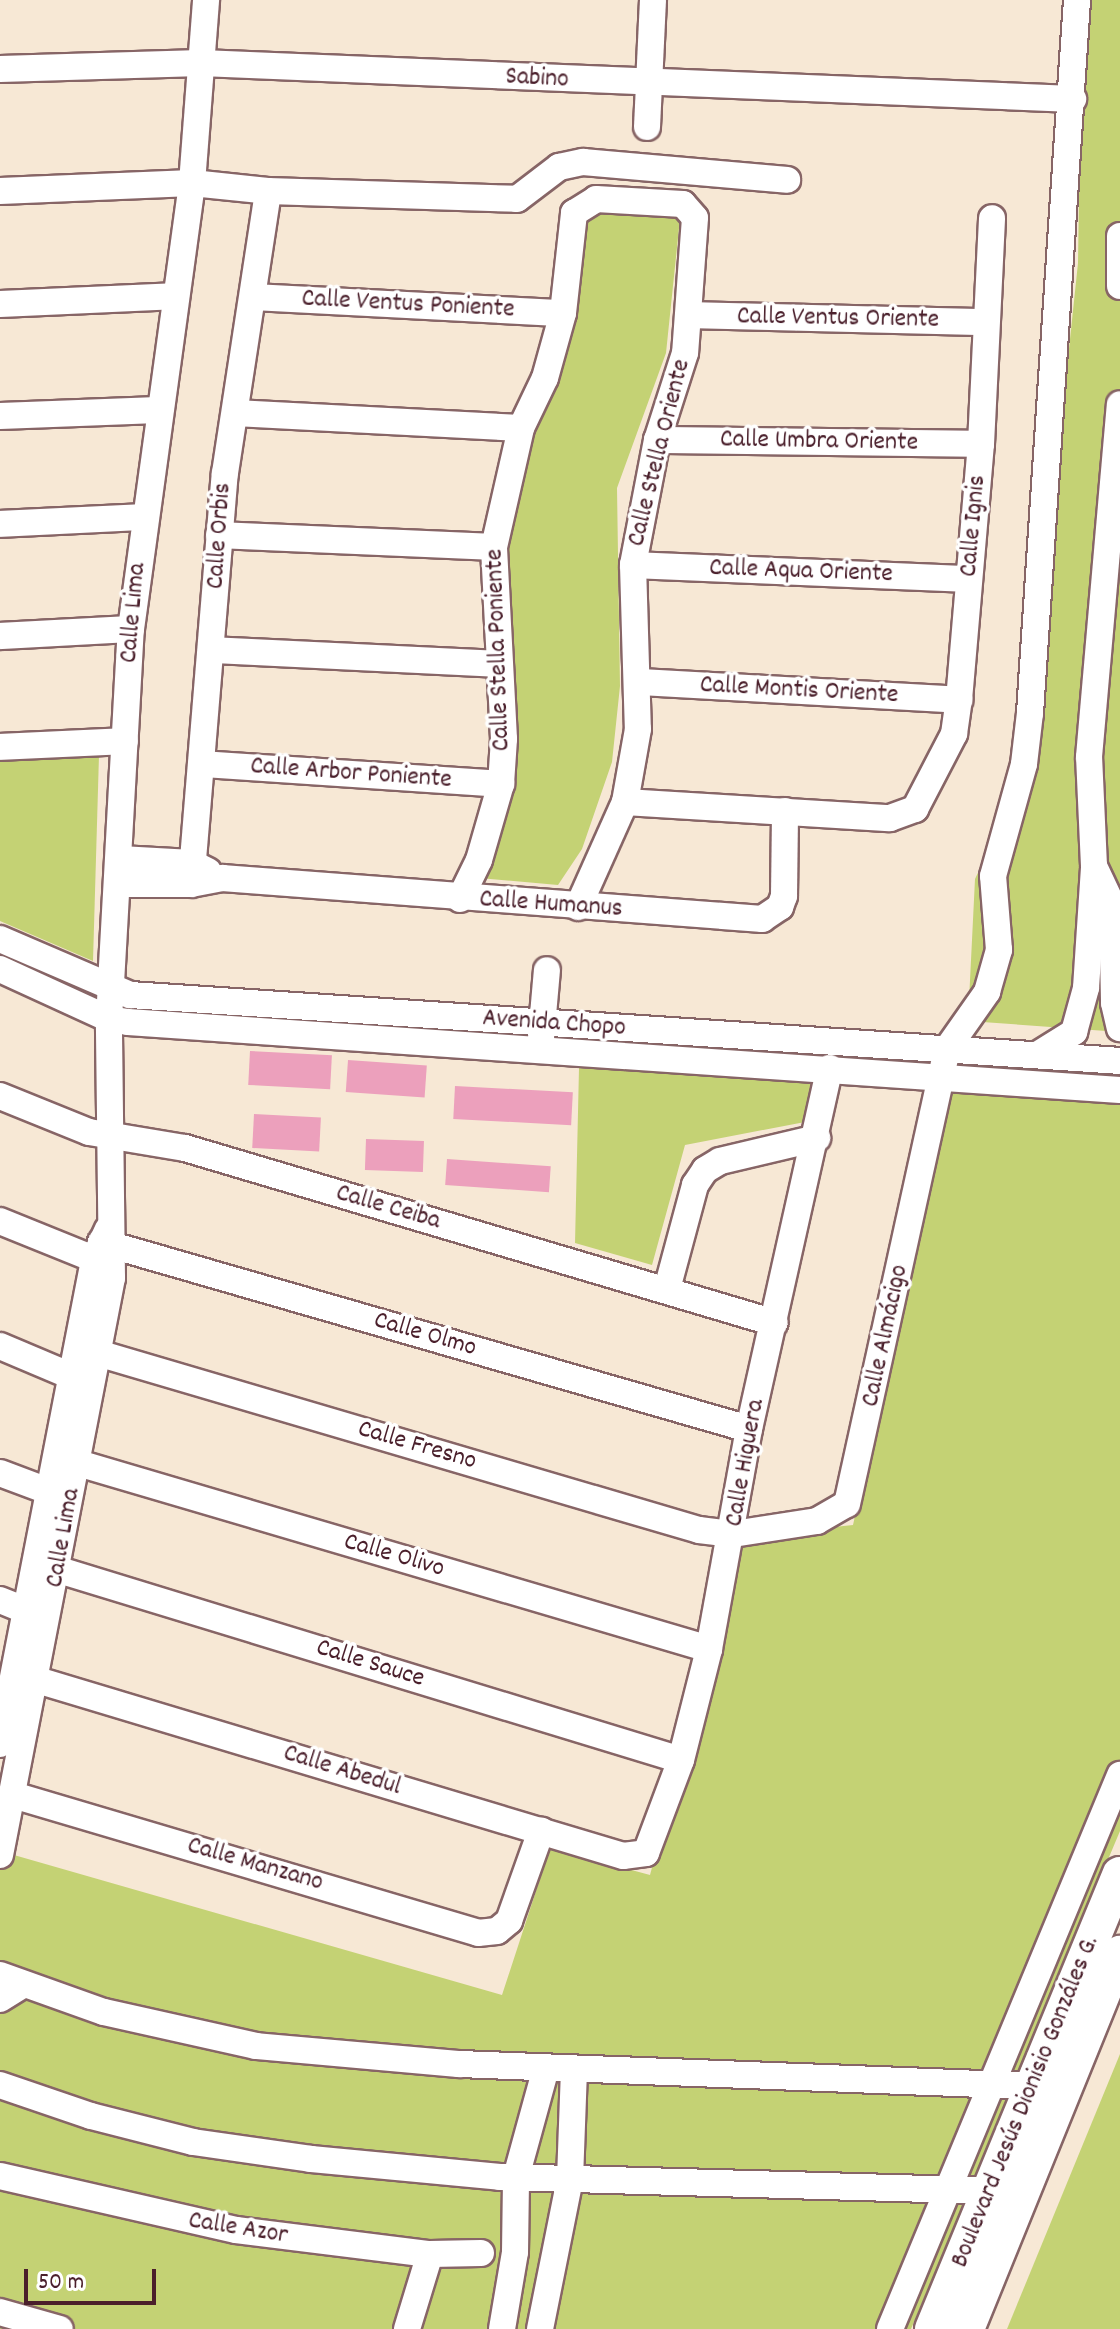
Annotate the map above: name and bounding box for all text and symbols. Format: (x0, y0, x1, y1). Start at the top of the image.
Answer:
street label: Sabino (505, 62, 569, 96)
street label: Calle Ventus Poniente (301, 284, 515, 326)
street label: Calle Ventus Oriente (737, 302, 939, 336)
street label: Calle Stella Oriente (622, 356, 698, 550)
street label: Calle Umbra Oriente (720, 425, 918, 459)
street label: Calle Ignis (954, 474, 994, 578)
street label: Calle Orbis (201, 482, 239, 590)
street label: Calle Stella Poniente (480, 548, 518, 752)
street label: Calle Aqua Oriente (709, 553, 893, 591)
street label: Calle Lima (114, 562, 154, 664)
street label: Calle Montis Oriente (699, 670, 899, 712)
street label: Calle Arbor Poniente (249, 751, 453, 797)
street label: Calle Humanus (478, 884, 624, 926)
street label: Avenida Chopo (481, 1003, 627, 1045)
street label: Calle Ceiba (332, 1178, 444, 1238)
street label: Calle Almácigo (856, 1262, 916, 1410)
street label: Calle Olmo (370, 1305, 480, 1365)
street label: Calle Higuera (719, 1397, 773, 1529)
street label: Calle Fresno (354, 1414, 480, 1478)
street label: Calle Lima (40, 1486, 88, 1590)
street label: Calle Olivo (340, 1527, 448, 1585)
street label: Calle Sauce (312, 1633, 428, 1695)
street label: Calle Abedul (279, 1738, 405, 1804)
street label: Calle Manzano (183, 1831, 327, 1899)
street label: Boulevard Jesús Dionisio Gonzáles G. (945, 1932, 1107, 2272)
street label: Calle Azor (186, 2206, 290, 2252)
scale bar (28, 2253, 160, 2303)
text: 50 m (38, 2266, 84, 2300)

